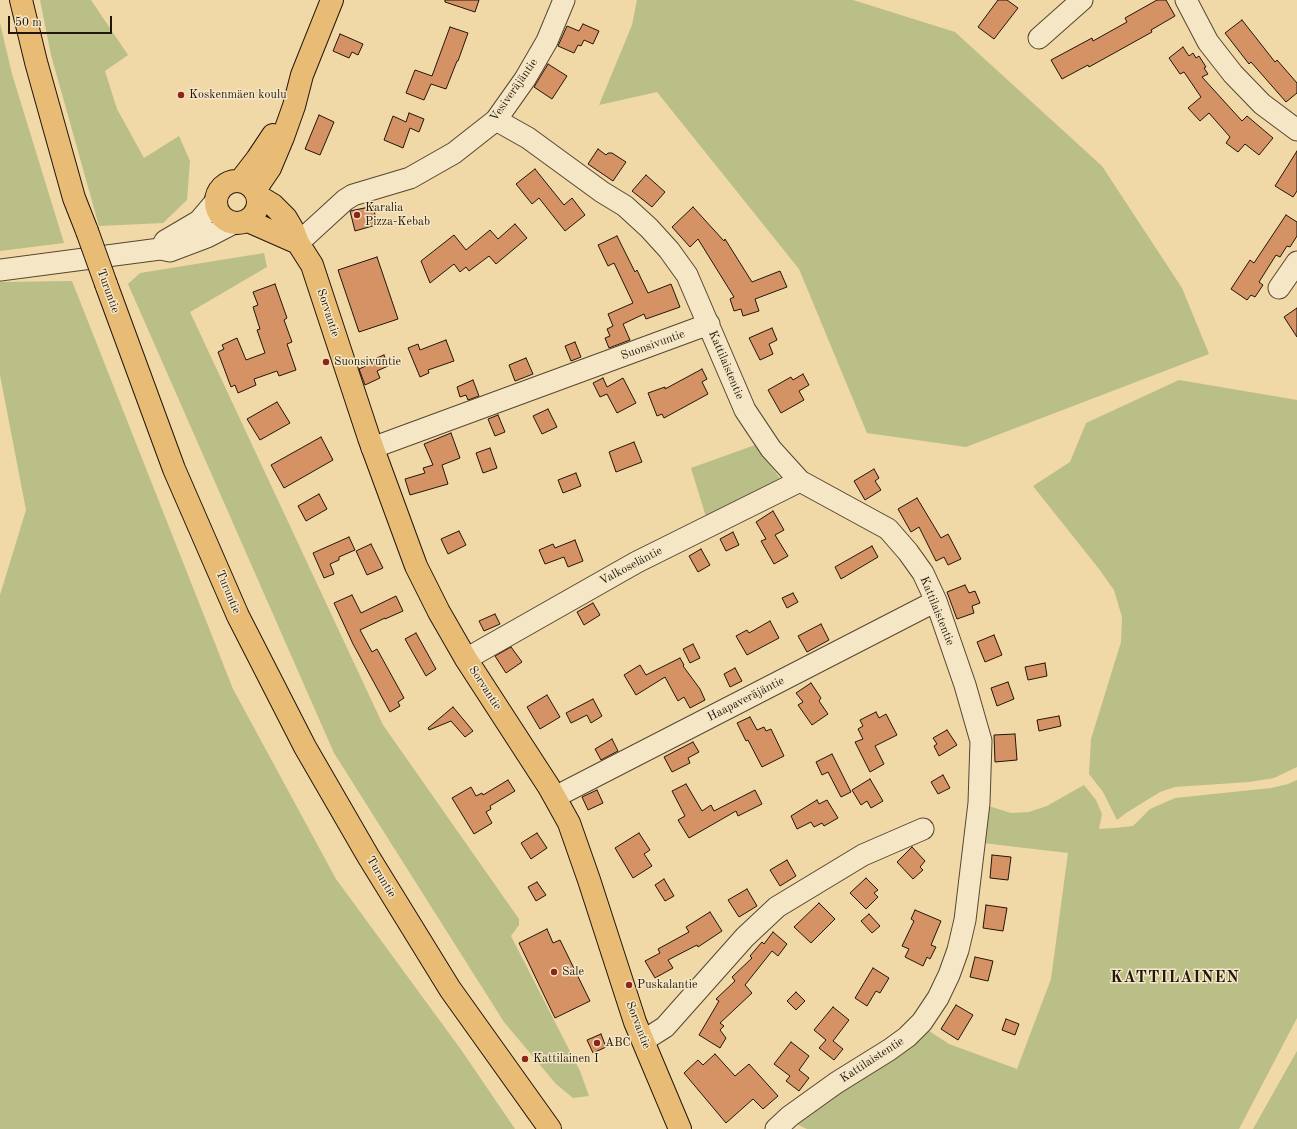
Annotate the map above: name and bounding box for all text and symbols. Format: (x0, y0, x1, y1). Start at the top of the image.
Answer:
scale bar (10, 8, 114, 34)
text: 50 m (15, 17, 42, 29)
street label: Vesiveräjäntie (487, 56, 541, 124)
place label: Koskenmäen koulu (189, 88, 287, 102)
marker: Koskenmäen koulu (176, 90, 186, 100)
place label: Karalia Pizza-Kebab (365, 201, 430, 229)
marker: Karalia Pizza-Kebab (352, 210, 362, 220)
street label: Turuntie (93, 267, 123, 315)
street label: Sorvantie (313, 287, 343, 339)
street label: Suonsivuntie (619, 327, 687, 363)
street label: Kattilaistentie (705, 328, 747, 402)
place label: Suonsivuntie (334, 355, 401, 369)
marker: Suonsivuntie (321, 357, 331, 367)
street label: Valkoseläntie (597, 543, 665, 589)
street label: Turuntie (212, 568, 244, 616)
street label: Kattilaistentie (917, 574, 957, 648)
street label: Sorvantie (465, 663, 505, 713)
street label: Haapaveräjäntie (705, 673, 787, 725)
street label: Turuntie (363, 854, 399, 900)
place label: Sale (562, 965, 584, 979)
marker: Sale (549, 967, 559, 977)
district label: KATTILAINEN (1110, 968, 1240, 988)
place label: Puskalantie (637, 978, 698, 992)
marker: Puskalantie (624, 980, 634, 990)
street label: Sorvantie (622, 999, 654, 1051)
street label: Kattilaistentie (837, 1034, 907, 1086)
place label: ABC (605, 1036, 630, 1050)
marker: ABC (592, 1038, 602, 1048)
place label: Kattilainen I (533, 1052, 599, 1066)
marker: Kattilainen I (520, 1054, 530, 1064)

